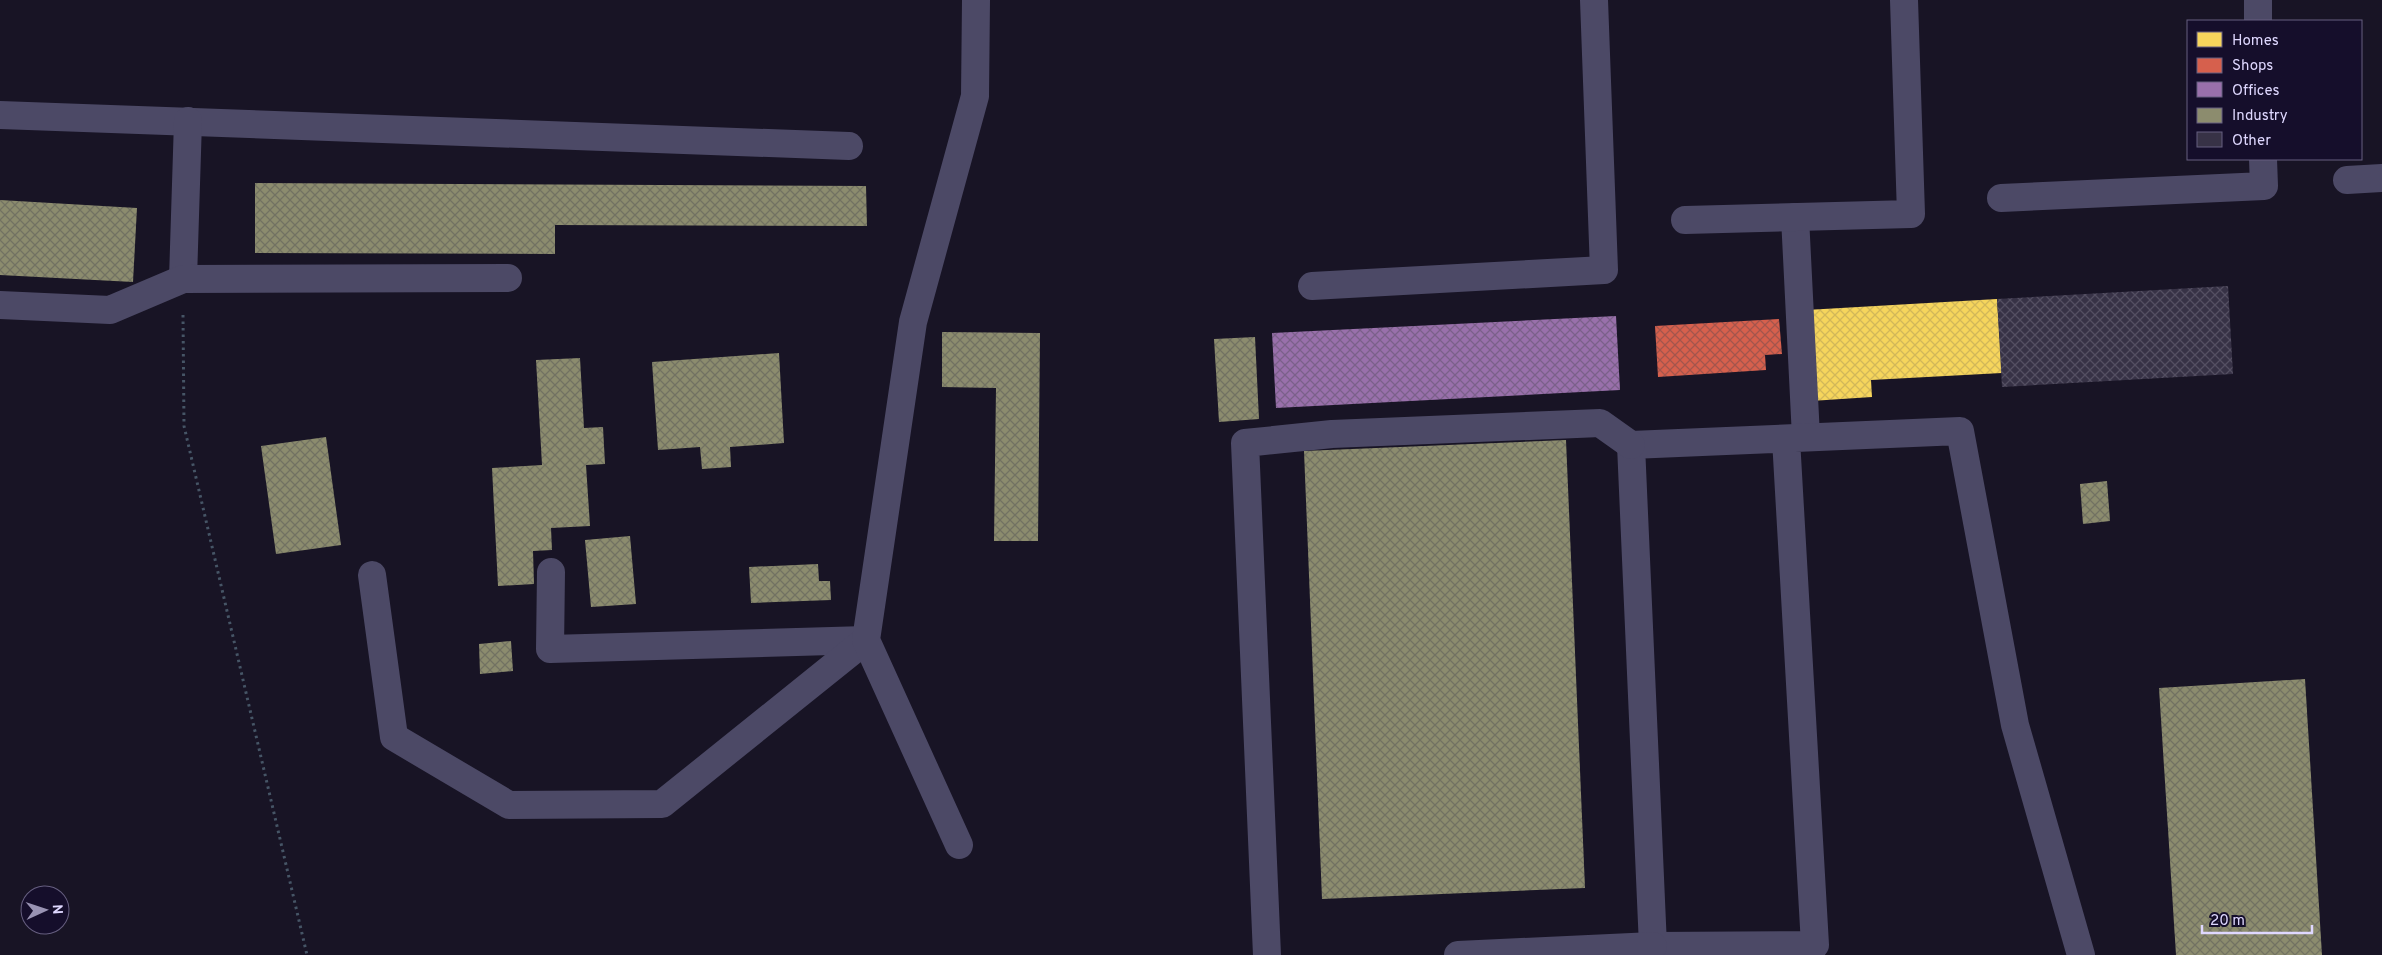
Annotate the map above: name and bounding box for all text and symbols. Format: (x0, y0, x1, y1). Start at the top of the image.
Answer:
legend (2187, 20, 2362, 160)
text: Homes (2232, 32, 2279, 51)
text: Shops (2232, 57, 2273, 76)
text: Offices (2232, 82, 2279, 101)
text: Industry (2232, 107, 2288, 126)
text: Other (2232, 132, 2271, 151)
north arrow (20, 885, 70, 935)
scale bar (2202, 902, 2312, 934)
text: N (48, 904, 65, 915)
text: 20 m (2210, 912, 2245, 931)

